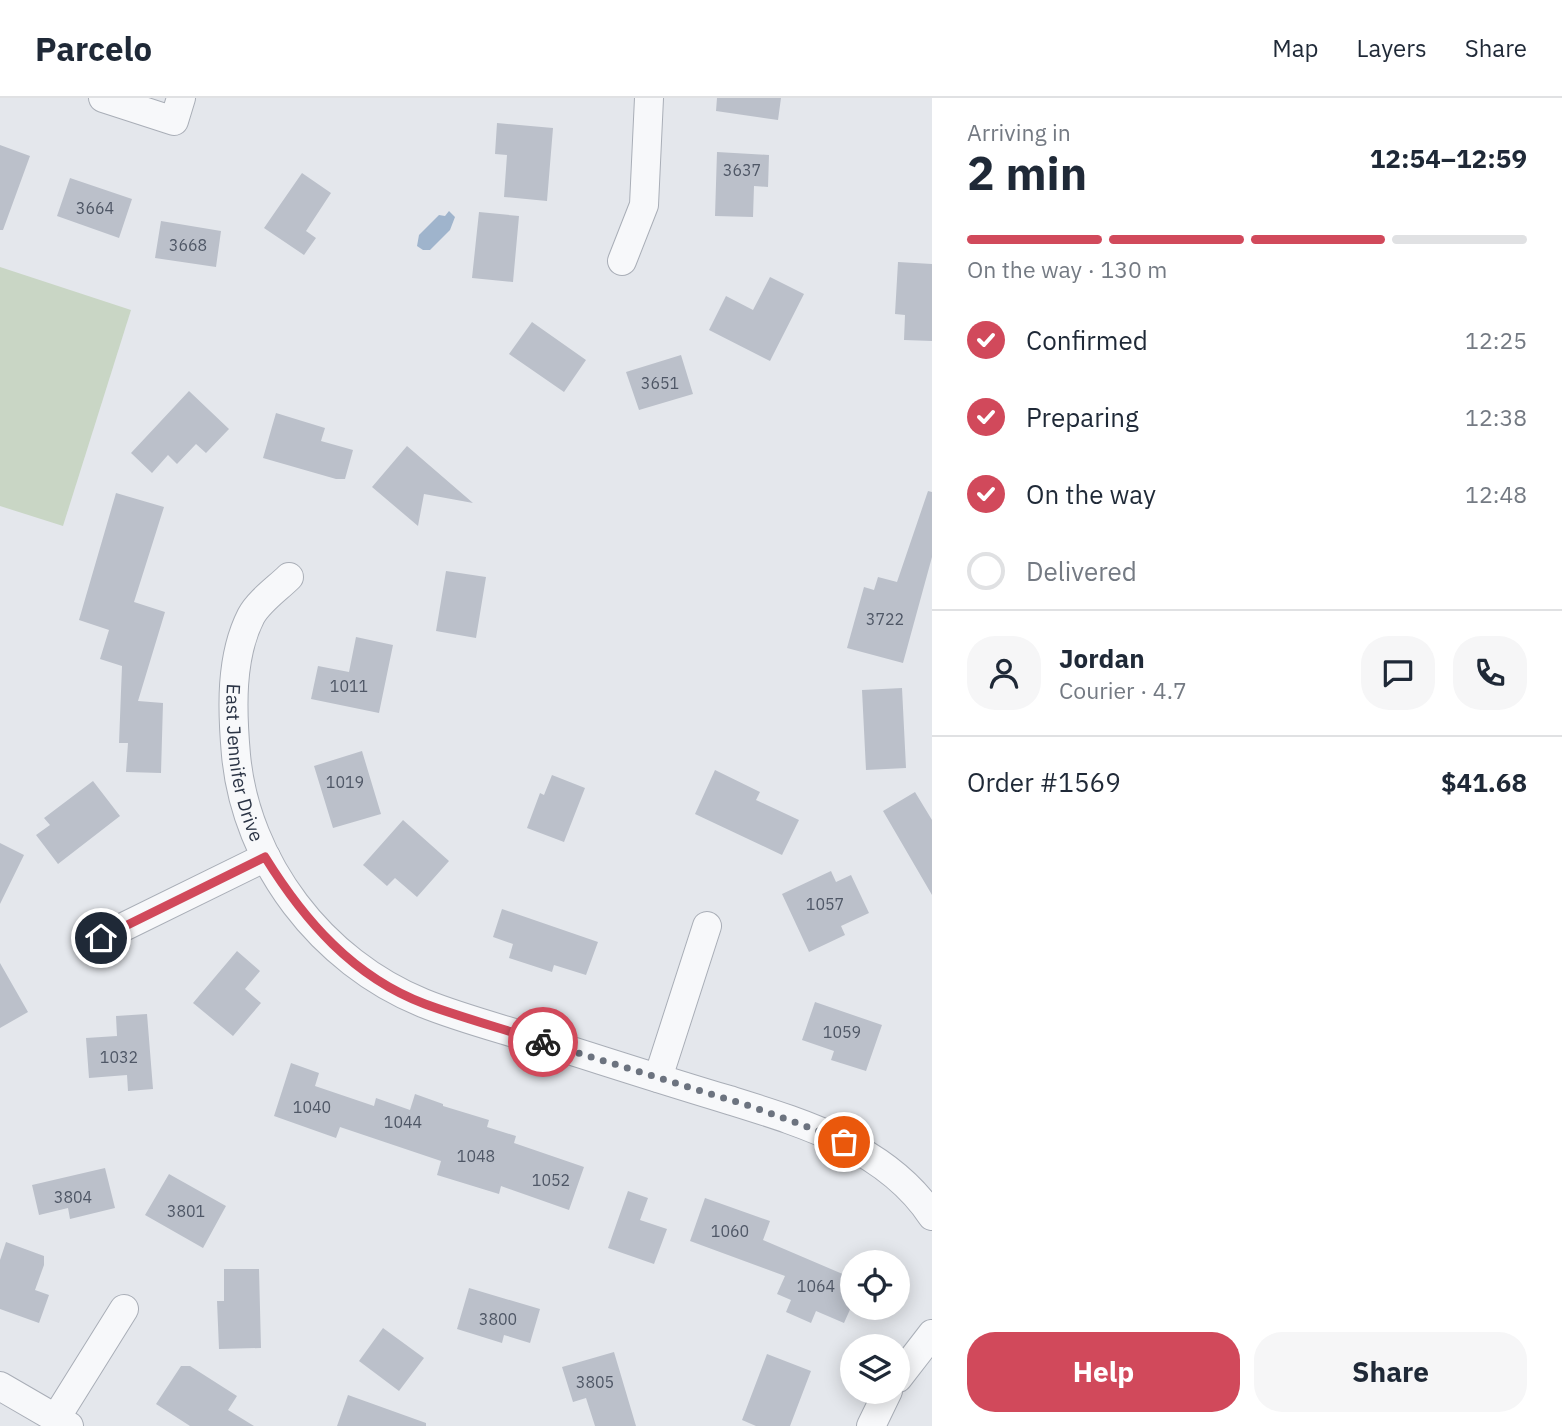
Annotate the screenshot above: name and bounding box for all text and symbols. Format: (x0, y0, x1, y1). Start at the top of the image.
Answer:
text: Parcelo (35, 27, 152, 70)
text: Map (1272, 32, 1319, 64)
text: Layers (1357, 32, 1427, 64)
text: Share (1465, 32, 1527, 64)
text: Arriving in (967, 117, 1071, 147)
text: 12:54–12:59 (1370, 141, 1527, 175)
text: 2 min (967, 143, 1087, 203)
house number: 3637 (723, 160, 761, 180)
house number: 3664 (76, 198, 114, 218)
house number: 3668 (169, 235, 207, 255)
text: On the way · 130 m (967, 254, 1167, 284)
icon: check (967, 321, 1005, 359)
text: Confirmed (1026, 323, 1148, 357)
text: 12:25 (1465, 325, 1527, 355)
house number: 3651 (641, 373, 679, 393)
icon: check (967, 398, 1005, 436)
text: Preparing (1026, 400, 1139, 434)
text: 12:38 (1465, 402, 1527, 432)
icon: check (967, 475, 1005, 513)
text: On the way (1026, 477, 1156, 511)
text: 12:48 (1465, 479, 1527, 509)
text: Delivered (1026, 554, 1137, 588)
house number: 3722 (866, 609, 904, 629)
button: person (967, 636, 1041, 710)
button: chat (1361, 636, 1435, 710)
button: phone (1453, 636, 1527, 710)
text: Jordan (1059, 641, 1145, 675)
text: Courier · 4.7 (1059, 675, 1187, 705)
house number: 1011 (330, 676, 368, 696)
street label: East Jennifer Drive (221, 683, 269, 845)
text: Order #1569 (967, 765, 1121, 799)
text: $41.68 (1441, 765, 1527, 799)
house number: 1019 (326, 772, 364, 792)
house number: 1057 (806, 894, 844, 914)
pin (71, 908, 131, 968)
icon: home (82, 919, 120, 957)
courier (508, 1007, 578, 1077)
house number: 1059 (823, 1022, 861, 1042)
icon: bike (524, 1023, 562, 1061)
house number: 1032 (100, 1047, 138, 1067)
house number: 1040 (293, 1097, 331, 1117)
house number: 1044 (384, 1112, 422, 1132)
pin (814, 1112, 874, 1172)
icon: bag (825, 1123, 863, 1161)
house number: 1048 (457, 1146, 495, 1166)
house number: 1052 (532, 1170, 570, 1190)
house number: 3804 (54, 1187, 92, 1207)
house number: 3801 (167, 1201, 205, 1221)
house number: 1060 (711, 1221, 749, 1241)
map controls (840, 1250, 910, 1404)
button: locate (840, 1250, 910, 1320)
house number: 1064 (797, 1276, 835, 1296)
house number: 3800 (479, 1309, 517, 1329)
button: Help (967, 1332, 1240, 1412)
button: Share (1254, 1332, 1527, 1412)
button: layers (840, 1334, 910, 1404)
house number: 3805 (576, 1372, 614, 1392)

